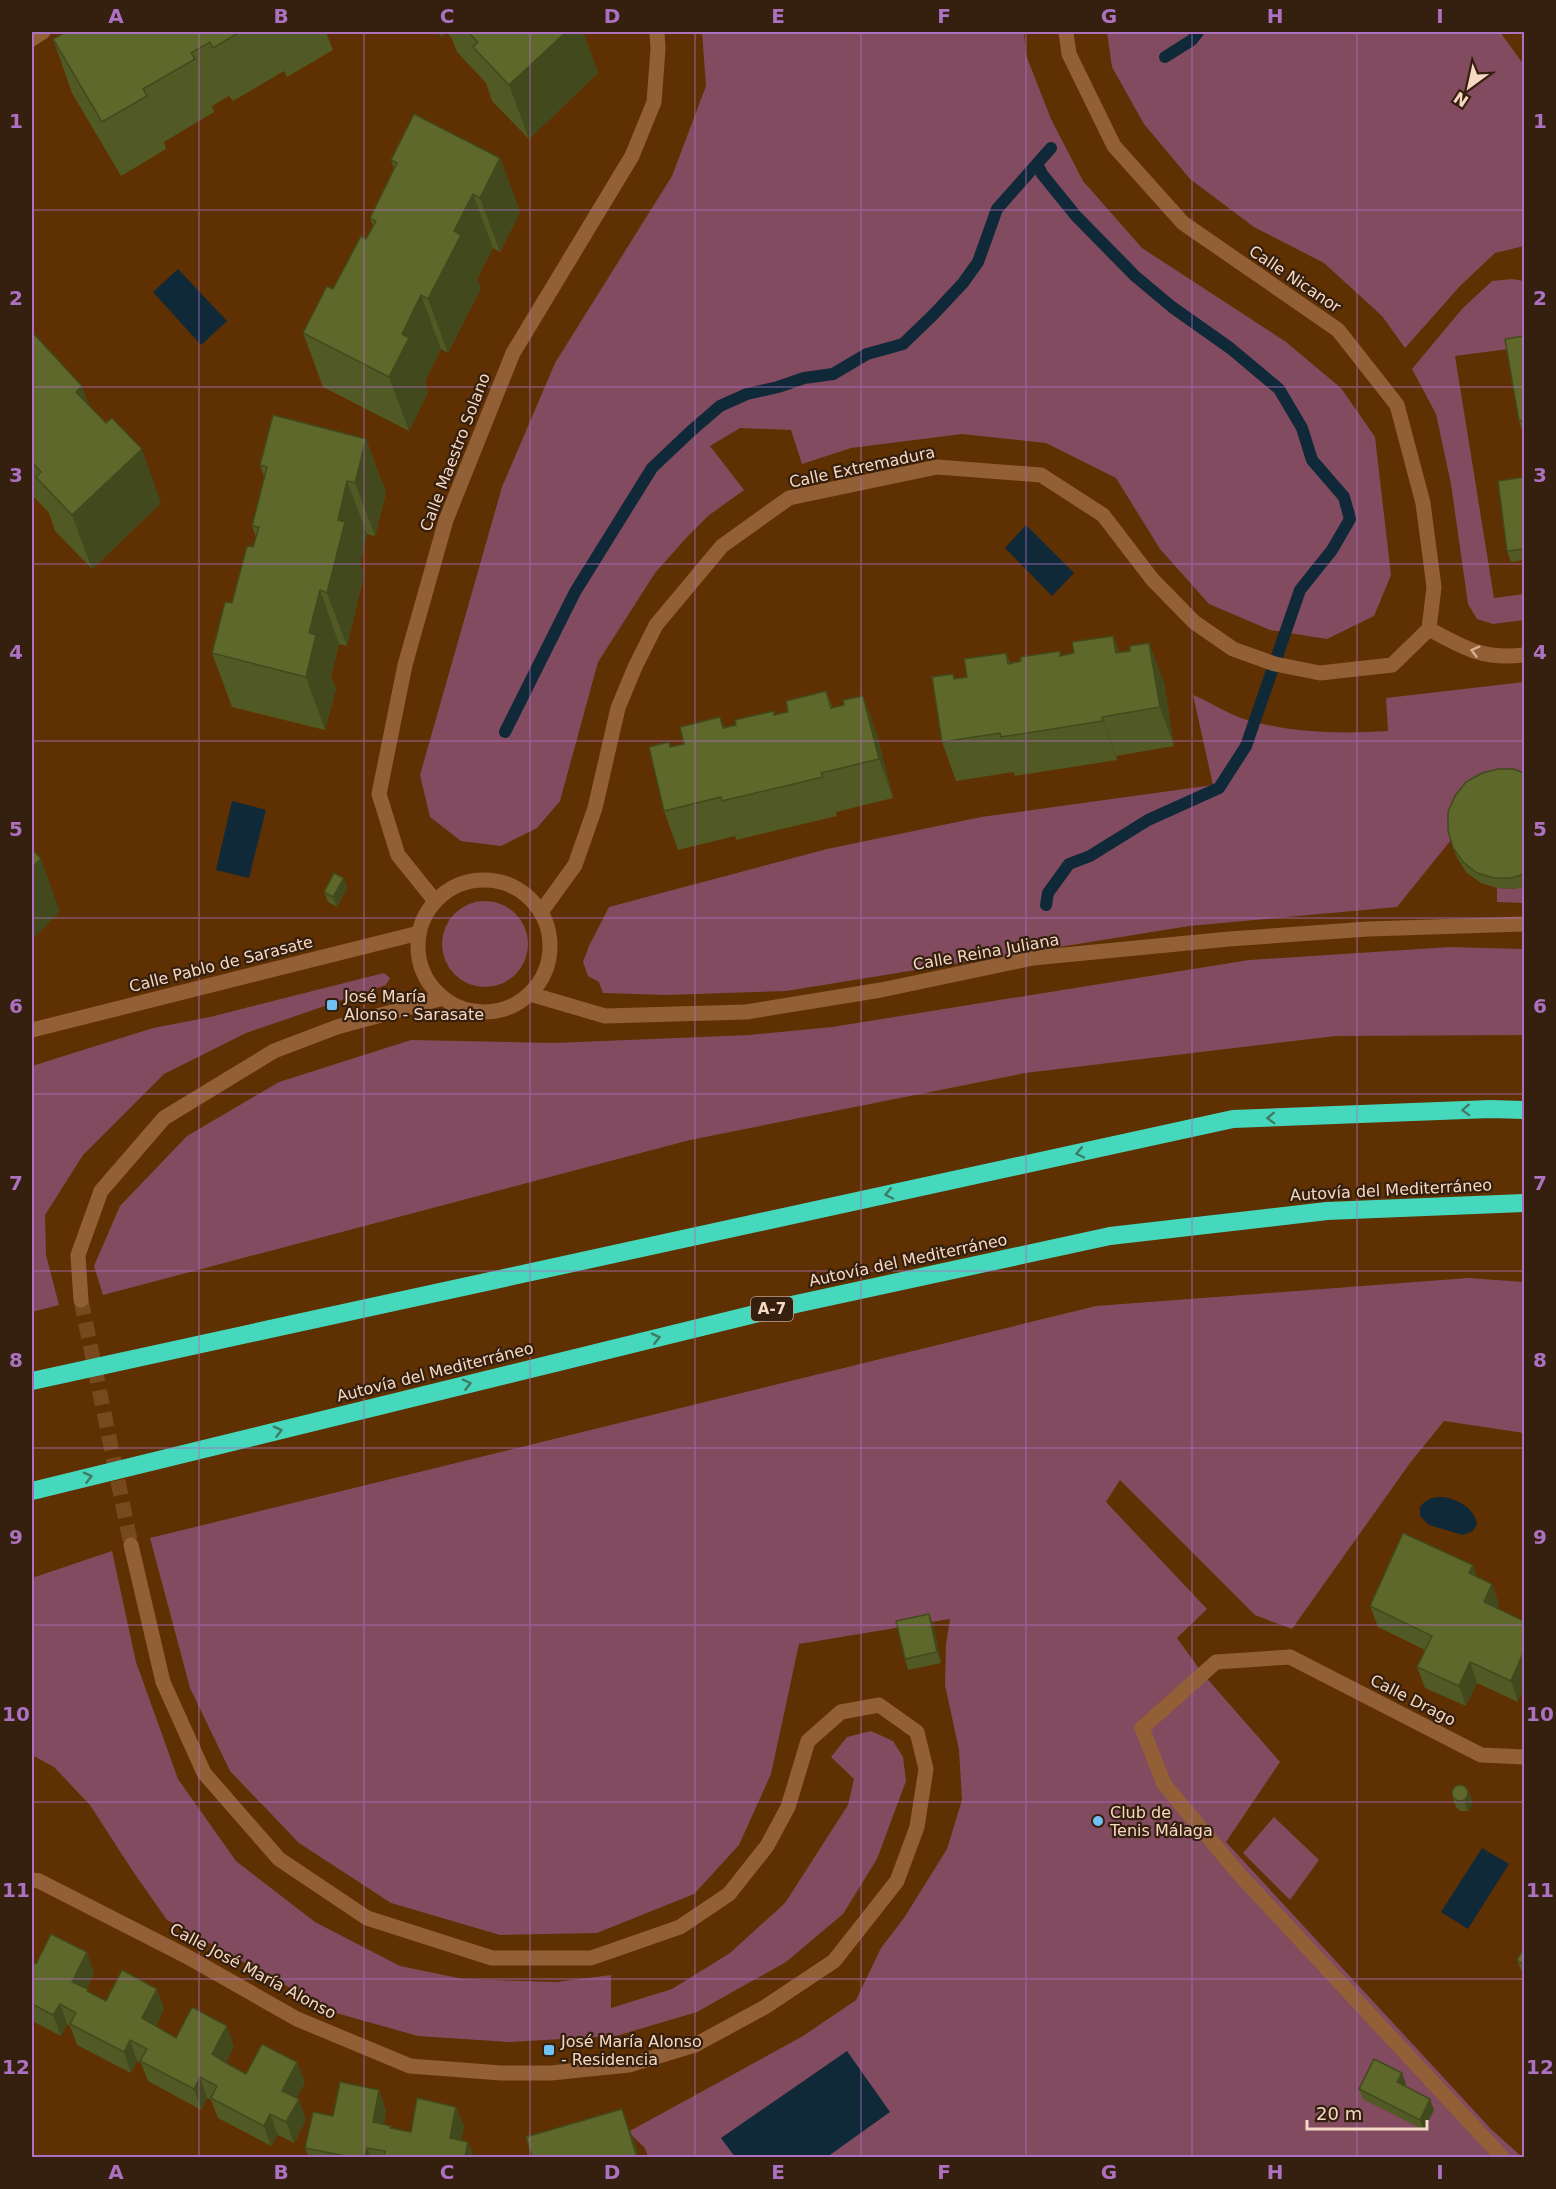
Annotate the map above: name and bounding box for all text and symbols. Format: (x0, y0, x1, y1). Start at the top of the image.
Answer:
text: A (108, 4, 124, 28)
text: B (273, 4, 289, 28)
text: C (440, 4, 454, 28)
text: D (604, 4, 620, 28)
text: E (771, 4, 785, 28)
text: F (937, 4, 951, 28)
text: G (1101, 4, 1117, 28)
text: H (1267, 4, 1283, 28)
text: I (1436, 4, 1444, 28)
north arrow (1439, 57, 1499, 117)
text: N (1450, 88, 1472, 111)
text: 1 (9, 109, 23, 133)
text: 1 (1533, 109, 1547, 133)
street label: Calle Nicanor (1246, 241, 1345, 317)
text: 2 (9, 286, 23, 310)
text: 2 (1533, 286, 1547, 310)
street label: Calle Maestro Solano (416, 370, 494, 534)
street label: Calle Extremadura (787, 442, 937, 492)
text: 3 (9, 463, 23, 487)
text: 3 (1533, 463, 1547, 487)
text: 4 (9, 640, 23, 664)
text: 4 (1533, 640, 1547, 664)
one-way arrow (1470, 646, 1480, 659)
text: 5 (9, 817, 23, 841)
text: 5 (1533, 817, 1547, 841)
street label: Calle Reina Juliana (911, 930, 1061, 974)
street label: Calle Pablo de Sarasate (127, 932, 315, 996)
place label: José María Alonso - Sarasate (343, 987, 484, 1024)
text: 6 (9, 994, 23, 1018)
text: 6 (1533, 994, 1547, 1018)
marker: José María Alonso - Sarasate (325, 998, 339, 1012)
one-way arrow (1462, 1103, 1471, 1116)
one-way arrow (1267, 1111, 1276, 1124)
one-way arrow (1075, 1145, 1085, 1158)
text: 7 (9, 1171, 23, 1195)
text: 7 (1533, 1171, 1547, 1195)
street label: Autovía del Mediterráneo (1289, 1175, 1493, 1205)
one-way arrow (885, 1187, 895, 1200)
street label: Autovía del Mediterráneo (807, 1230, 1009, 1290)
road number: A-7 (751, 1297, 793, 1321)
one-way arrow (651, 1332, 661, 1345)
street label: Autovía del Mediterráneo (335, 1338, 535, 1406)
text: 8 (9, 1348, 23, 1372)
text: 8 (1533, 1348, 1547, 1372)
one-way arrow (462, 1379, 472, 1392)
one-way arrow (272, 1425, 282, 1438)
one-way arrow (83, 1472, 93, 1485)
text: 9 (9, 1525, 23, 1549)
text: 9 (1533, 1525, 1547, 1549)
street label: Calle Drago (1367, 1670, 1459, 1730)
text: 10 (2, 1702, 30, 1726)
text: 10 (1526, 1702, 1554, 1726)
place label: Club de Tenis Málaga (1109, 1803, 1213, 1840)
marker: Club de Tenis Málaga (1091, 1814, 1105, 1828)
text: 11 (2, 1878, 30, 1902)
text: 11 (1526, 1878, 1554, 1902)
street label: Calle José María Alonso (167, 1919, 339, 2023)
place label: José María Alonso - Residencia (560, 2032, 702, 2069)
marker: José María Alonso - Residencia (542, 2043, 556, 2057)
text: 12 (2, 2055, 30, 2079)
text: 12 (1526, 2055, 1554, 2079)
scale bar (1307, 2093, 1427, 2131)
text: 20 m (1316, 2103, 1362, 2124)
text: A (108, 2160, 124, 2184)
text: B (273, 2160, 289, 2184)
text: C (440, 2160, 454, 2184)
text: D (604, 2160, 620, 2184)
text: E (771, 2160, 785, 2184)
text: F (937, 2160, 951, 2184)
text: G (1101, 2160, 1117, 2184)
text: H (1267, 2160, 1283, 2184)
text: I (1436, 2160, 1444, 2184)

